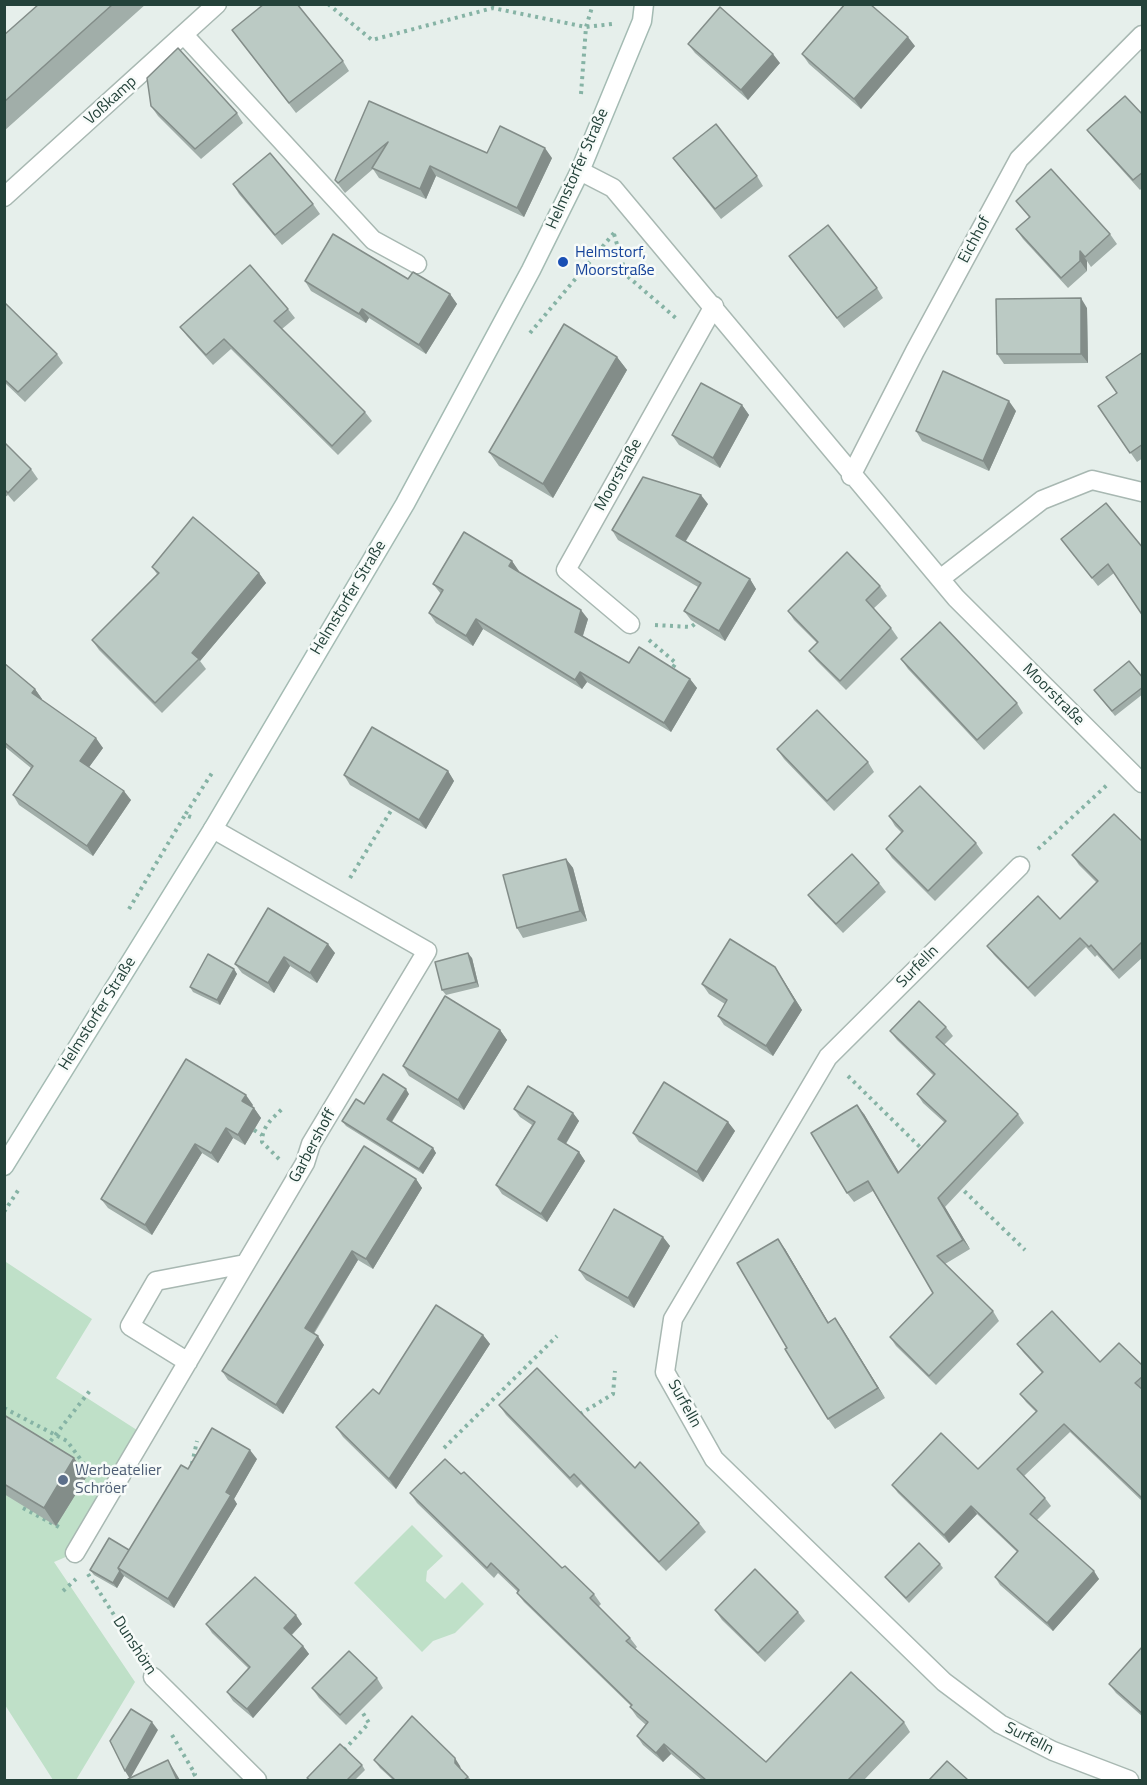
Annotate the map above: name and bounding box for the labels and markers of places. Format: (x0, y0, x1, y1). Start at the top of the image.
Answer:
place label: Helmstorf, Moorstraße (575, 243, 655, 281)
marker: Helmstorf, Moorstraße (556, 255, 570, 269)
place label: Werbeatelier Schröer (75, 1461, 161, 1499)
marker: Werbeatelier Schröer (56, 1473, 70, 1487)

